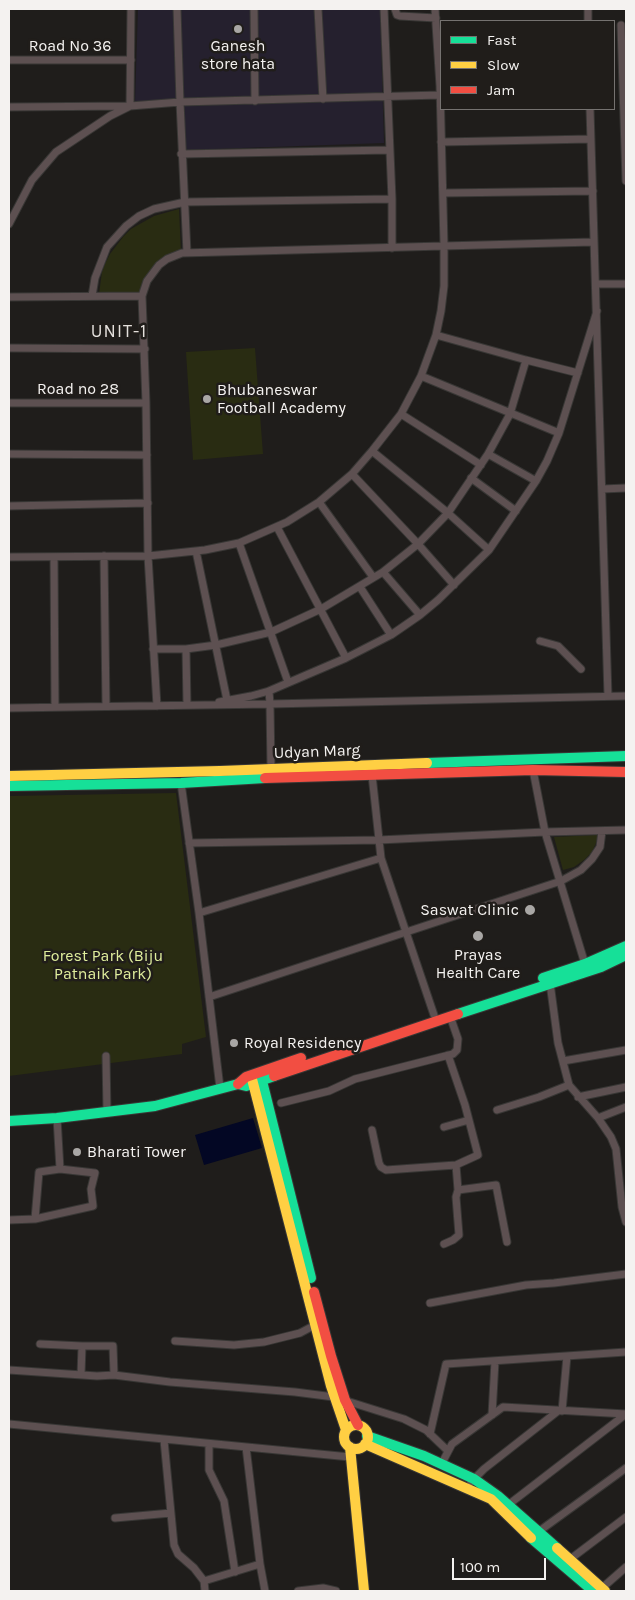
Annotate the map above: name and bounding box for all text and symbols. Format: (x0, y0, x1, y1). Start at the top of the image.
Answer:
legend (440, 20, 615, 110)
marker: Ganesh store hata (232, 23, 244, 35)
text: Fast (487, 31, 516, 49)
street label: Road No 36 (29, 36, 111, 56)
place label: Ganesh store hata (201, 36, 275, 74)
text: Slow (487, 56, 519, 74)
text: Jam (487, 81, 515, 99)
district label: UNIT-1 (90, 321, 148, 343)
street label: Road no 28 (37, 379, 119, 399)
place label: Bhubaneswar Football Academy (217, 380, 346, 418)
marker: Bhubaneswar Football Academy (201, 393, 213, 405)
street label: Udyan Marg (273, 741, 361, 763)
place label: Saswat Clinic (420, 900, 519, 920)
marker: Saswat Clinic (523, 903, 537, 917)
marker: Prayas Health Care (471, 929, 485, 943)
place label: Prayas Health Care (436, 945, 520, 983)
park label: Forest Park (Biju Patnaik Park) (43, 946, 163, 984)
place label: Royal Residency (244, 1033, 361, 1053)
marker: Royal Residency (228, 1037, 240, 1049)
place label: Bharati Tower (87, 1142, 186, 1162)
marker: Bharati Tower (71, 1146, 83, 1158)
scale bar (455, 1548, 549, 1580)
text: 100 m (460, 1558, 500, 1576)

